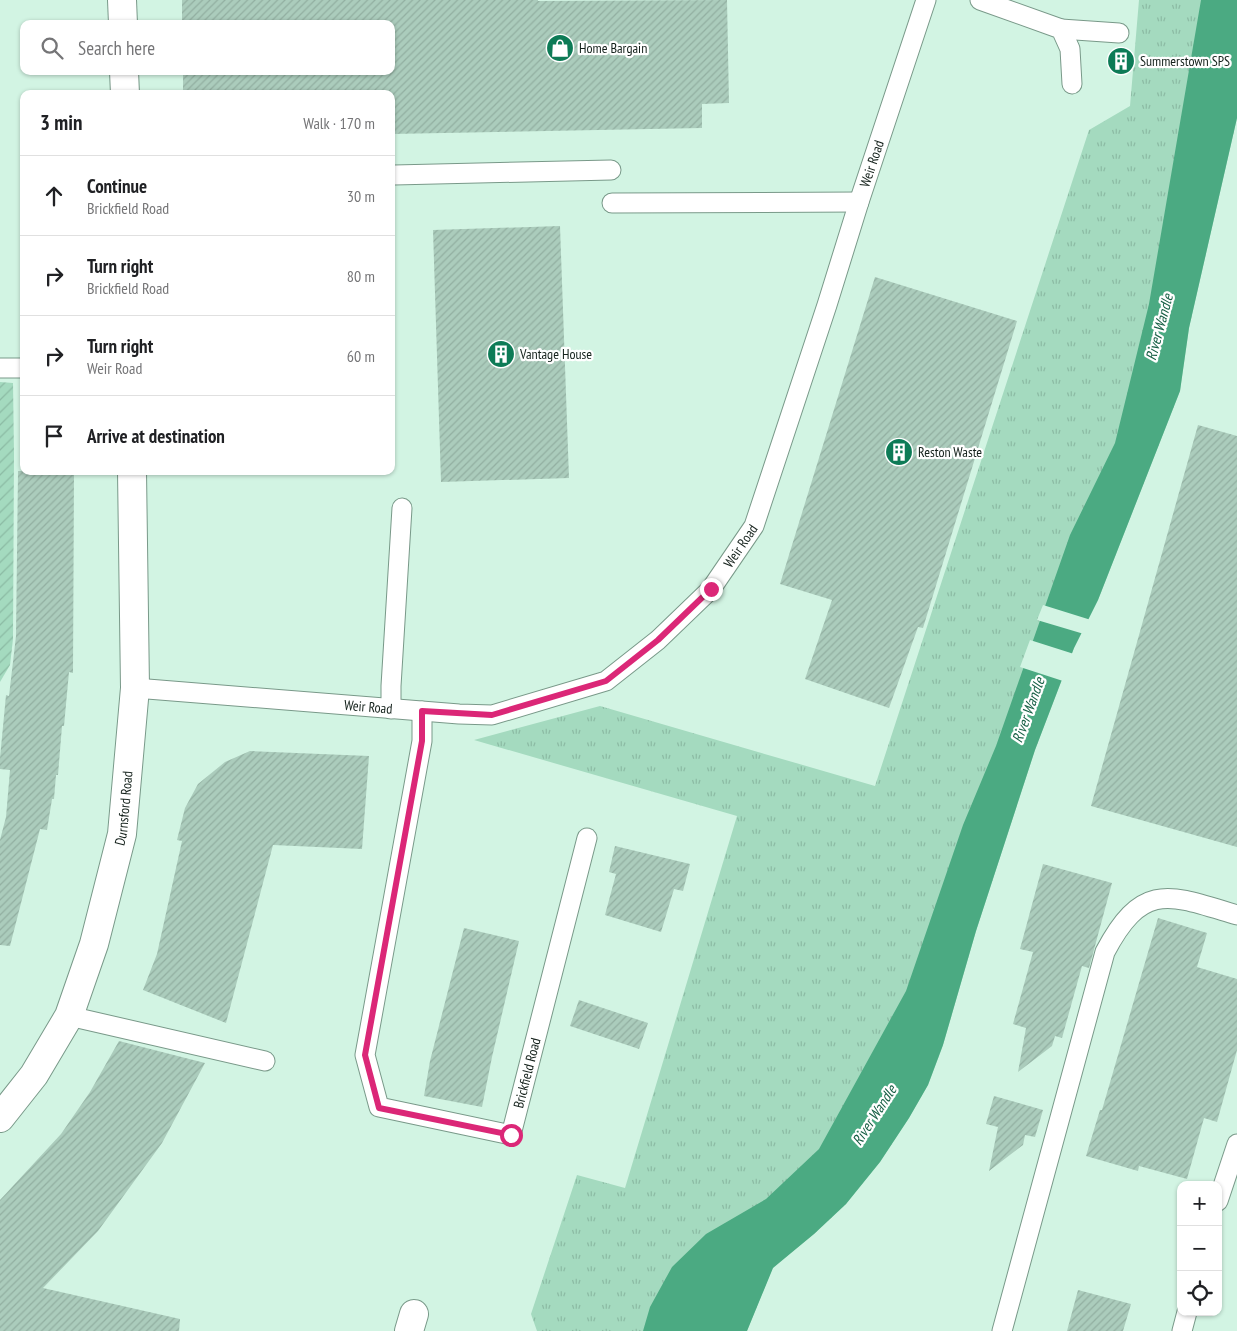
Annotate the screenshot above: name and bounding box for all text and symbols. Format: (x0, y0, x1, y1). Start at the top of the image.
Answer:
search box (20, 20, 395, 75)
shop icon: Home Bargain (545, 33, 575, 63)
icon: search (38, 34, 66, 62)
text: Search here (78, 36, 155, 60)
place label: Home Bargain (579, 39, 647, 57)
building icon: Summerstown SPS (1106, 46, 1136, 76)
place label: Summerstown SPS (1140, 52, 1230, 70)
text: 3 min (40, 109, 82, 136)
text: Walk · 170 m (303, 113, 375, 133)
street label: Weir Road (856, 138, 888, 190)
text: Continue (87, 174, 147, 198)
icon: ahead (40, 182, 68, 210)
text: 30 m (347, 186, 375, 206)
text: Brickfield Road (87, 198, 169, 218)
text: Turn right (87, 254, 153, 278)
icon: right (40, 262, 68, 290)
text: 80 m (347, 266, 375, 286)
text: Brickfield Road (87, 278, 169, 298)
water label: River Wandle (1141, 291, 1177, 362)
text: Turn right (87, 334, 153, 358)
building icon: Vantage House (486, 339, 516, 369)
icon: right (40, 342, 68, 370)
place label: Vantage House (519, 345, 592, 363)
text: 60 m (347, 346, 375, 366)
text: Weir Road (87, 358, 142, 378)
icon: arrive (40, 422, 68, 450)
text: Arrive at destination (87, 424, 225, 448)
building icon: Reston Waste (884, 437, 914, 467)
place label: Reston Waste (918, 443, 982, 461)
street label: Weir Road (719, 521, 762, 571)
route end (700, 578, 723, 601)
water label: River Wandle (1007, 674, 1049, 745)
street label: Weir Road (343, 696, 393, 718)
street label: Durnsford Road (110, 770, 137, 847)
street label: Brickfield Road (509, 1036, 545, 1110)
water label: River Wandle (848, 1081, 901, 1149)
route start (500, 1124, 523, 1147)
map controls (1177, 1181, 1222, 1316)
button: + (1177, 1181, 1222, 1226)
button: − (1177, 1226, 1222, 1271)
button: locate (1177, 1271, 1222, 1316)

